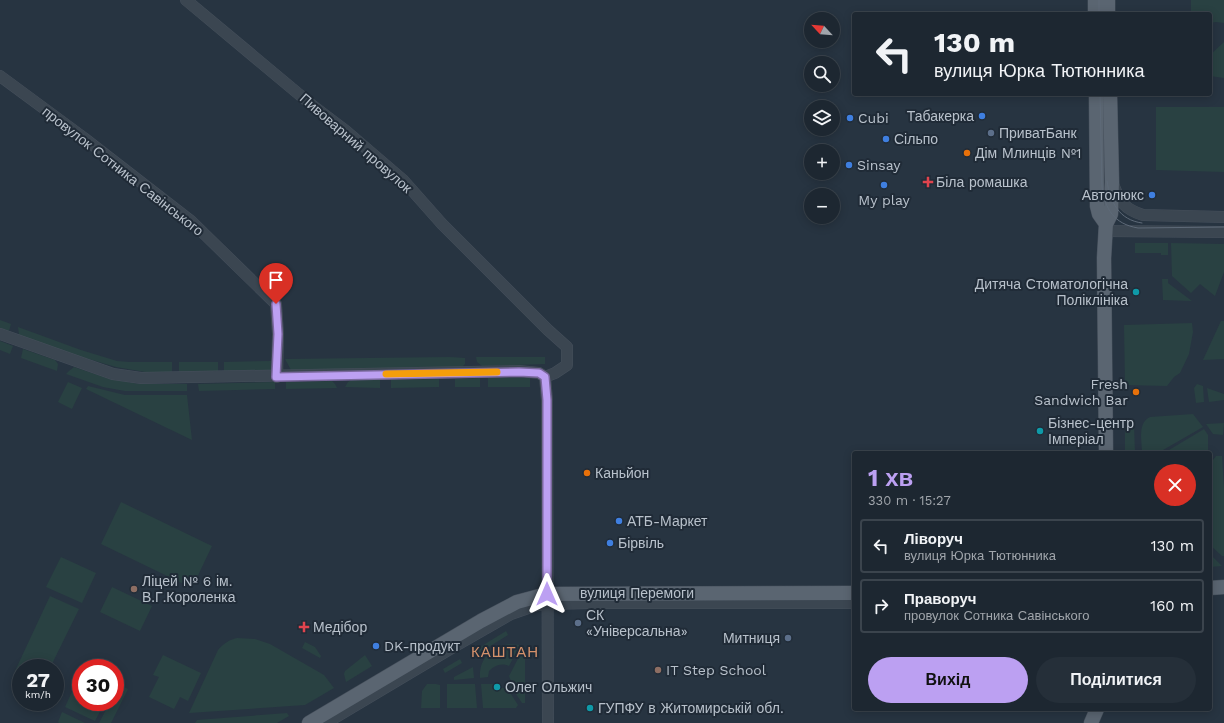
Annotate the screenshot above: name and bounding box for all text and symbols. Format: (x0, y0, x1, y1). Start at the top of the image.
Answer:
north arrow (804, 12, 840, 48)
map controls (804, 12, 840, 224)
text: 130 m (934, 26, 1015, 59)
icon: left (868, 28, 920, 80)
button: search (804, 56, 840, 92)
text: вулиця Юрка Тютюнника (934, 60, 1144, 81)
street label: Пивоварний провулок (297, 90, 416, 197)
button: layers (804, 100, 840, 136)
street label: провулок Сотника Савінського (39, 103, 207, 239)
place label: Табакерка (907, 108, 974, 124)
place label: Cubi (858, 110, 889, 126)
marker: Табакерка (977, 111, 987, 121)
marker: Cubi (845, 113, 855, 123)
place label: ПриватБанк (999, 125, 1078, 141)
marker: ПриватБанк (986, 128, 996, 138)
place label: Сільпо (894, 131, 938, 147)
marker: Сільпо (881, 134, 891, 144)
button: + (804, 144, 840, 180)
place label: Дім Млинців №1 (975, 145, 1082, 161)
marker: Дім Млинців №1 (962, 148, 972, 158)
place label: Sinsay (857, 157, 901, 173)
marker: Sinsay (844, 160, 854, 170)
place label: Біла ромашка (936, 174, 1028, 190)
marker: Біла ромашка (923, 177, 933, 187)
marker: My play (879, 180, 889, 190)
place label: Автолюкс (1082, 187, 1144, 203)
button: − (804, 188, 840, 224)
marker: Автолюкс (1147, 190, 1157, 200)
place label: My play (858, 192, 910, 208)
pin (259, 263, 293, 304)
icon: arrive (265, 269, 287, 291)
place label: Дитяча Стоматологічна Поліклініка (975, 276, 1128, 308)
marker: Дитяча Стоматологічна Поліклініка (1131, 287, 1141, 297)
place label: Fresh Sandwich Bar (1034, 376, 1128, 408)
marker: Fresh Sandwich Bar (1131, 387, 1141, 397)
place label: Бізнес-центр Імперіал (1048, 415, 1134, 447)
marker: Бізнес-центр Імперіал (1035, 426, 1045, 436)
text: 1 хв (868, 464, 913, 492)
button: close (1154, 464, 1196, 506)
place label: Каньйон (595, 465, 649, 481)
marker: Каньйон (582, 468, 592, 478)
text: 330 m · 15:27 (868, 493, 951, 508)
place label: АТБ-Маркет (627, 513, 708, 529)
marker: АТБ-Маркет (614, 516, 624, 526)
text: Ліворуч (904, 530, 963, 548)
place label: Бірвіль (618, 535, 664, 551)
icon: left (870, 535, 892, 557)
text: 130 m (1151, 537, 1194, 555)
marker: Бірвіль (605, 538, 615, 548)
text: вулиця Юрка Тютюнника (904, 548, 1056, 563)
place label: Ліцей № 6 ім. В.Г.Короленка (142, 573, 236, 605)
position arrow (526, 573, 568, 615)
marker: Ліцей № 6 ім. В.Г.Короленка (129, 584, 139, 594)
street label: вулиця Перемоги (580, 585, 694, 601)
text: Праворуч (904, 590, 977, 608)
icon: right (870, 595, 892, 617)
text: 160 m (1150, 597, 1194, 615)
place label: СК «Універсальна» (586, 607, 688, 639)
text: провулок Сотника Савінського (904, 608, 1090, 623)
marker: СК «Універсальна» (573, 618, 583, 628)
place label: Медібор (313, 619, 367, 635)
marker: Медібор (298, 621, 310, 633)
place label: Митниця (723, 630, 780, 646)
marker: Митниця (783, 633, 793, 643)
place label: DK-продукт (384, 638, 461, 654)
marker: DK-продукт (371, 641, 381, 651)
district label: КАШТАН (471, 643, 539, 661)
button: Вихід (868, 657, 1028, 703)
button: Поділитися (1036, 657, 1196, 703)
speed limit sign: 30 (72, 659, 124, 711)
place label: IT Step School (666, 662, 767, 678)
marker: IT Step School (653, 665, 663, 675)
text: 27 (26, 668, 50, 692)
place label: Олег Ольжич (505, 679, 592, 695)
marker: Олег Ольжич (492, 682, 502, 692)
text: km/h (25, 689, 51, 700)
place label: ГУПФУ в Житомирській обл. (598, 700, 784, 716)
marker: ГУПФУ в Житомирській обл. (585, 703, 595, 713)

